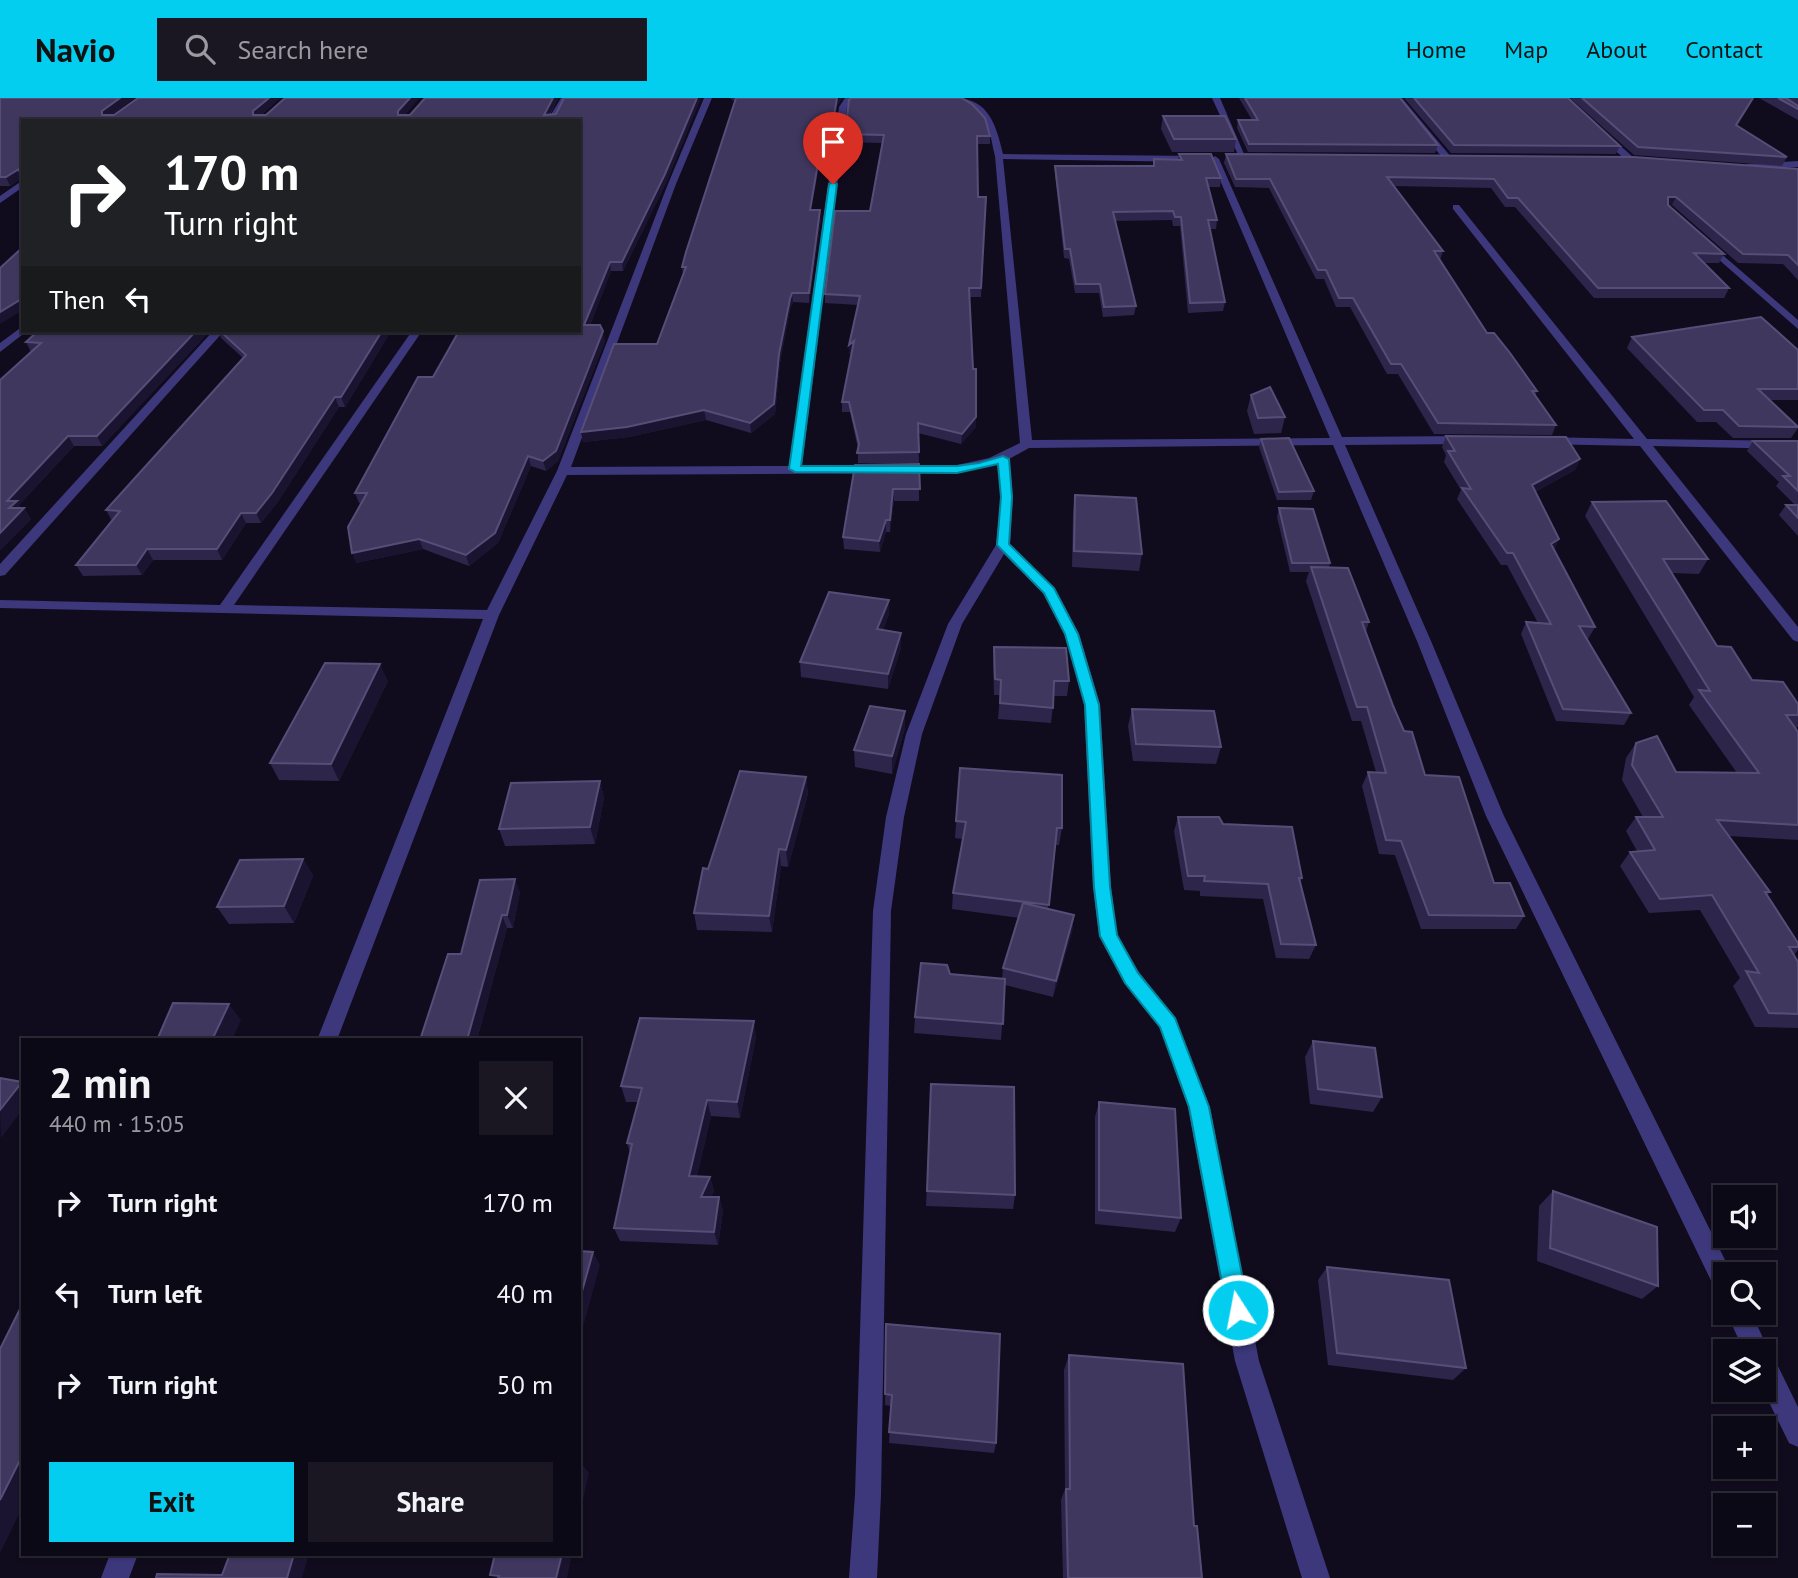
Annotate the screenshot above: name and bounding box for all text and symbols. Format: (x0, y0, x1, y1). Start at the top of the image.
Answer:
search box (157, 18, 647, 81)
text: Navio (35, 28, 115, 71)
icon: search (181, 30, 219, 68)
text: Search here (237, 33, 369, 66)
text: Home (1406, 34, 1466, 65)
text: Map (1504, 34, 1548, 65)
text: About (1586, 34, 1647, 65)
text: Contact (1685, 34, 1763, 65)
pin (803, 112, 863, 184)
icon: arrive (814, 123, 852, 161)
text: 170 m (164, 140, 299, 204)
icon: right (49, 147, 140, 238)
text: Turn right (164, 202, 298, 244)
icon: left (119, 280, 157, 318)
text: Then (49, 283, 105, 316)
text: 2 min (49, 1055, 151, 1110)
button: close (479, 1061, 553, 1135)
text: 440 m · 15:05 (49, 1109, 185, 1138)
icon: right (49, 1184, 87, 1222)
map controls (1713, 1185, 1776, 1556)
button: sound (1713, 1185, 1776, 1248)
text: Turn right (108, 1186, 217, 1219)
text: 170 m (482, 1186, 553, 1219)
button: search (1713, 1262, 1776, 1325)
position arrow (1201, 1273, 1275, 1347)
icon: left (49, 1275, 87, 1313)
text: Turn left (108, 1277, 202, 1310)
text: 40 m (497, 1277, 553, 1310)
button: layers (1713, 1339, 1776, 1402)
icon: right (49, 1366, 87, 1404)
text: Turn right (108, 1368, 217, 1401)
text: 50 m (497, 1368, 553, 1401)
button: + (1713, 1416, 1776, 1479)
button: Exit (49, 1462, 294, 1542)
button: Share (308, 1462, 553, 1542)
button: − (1713, 1493, 1776, 1556)

